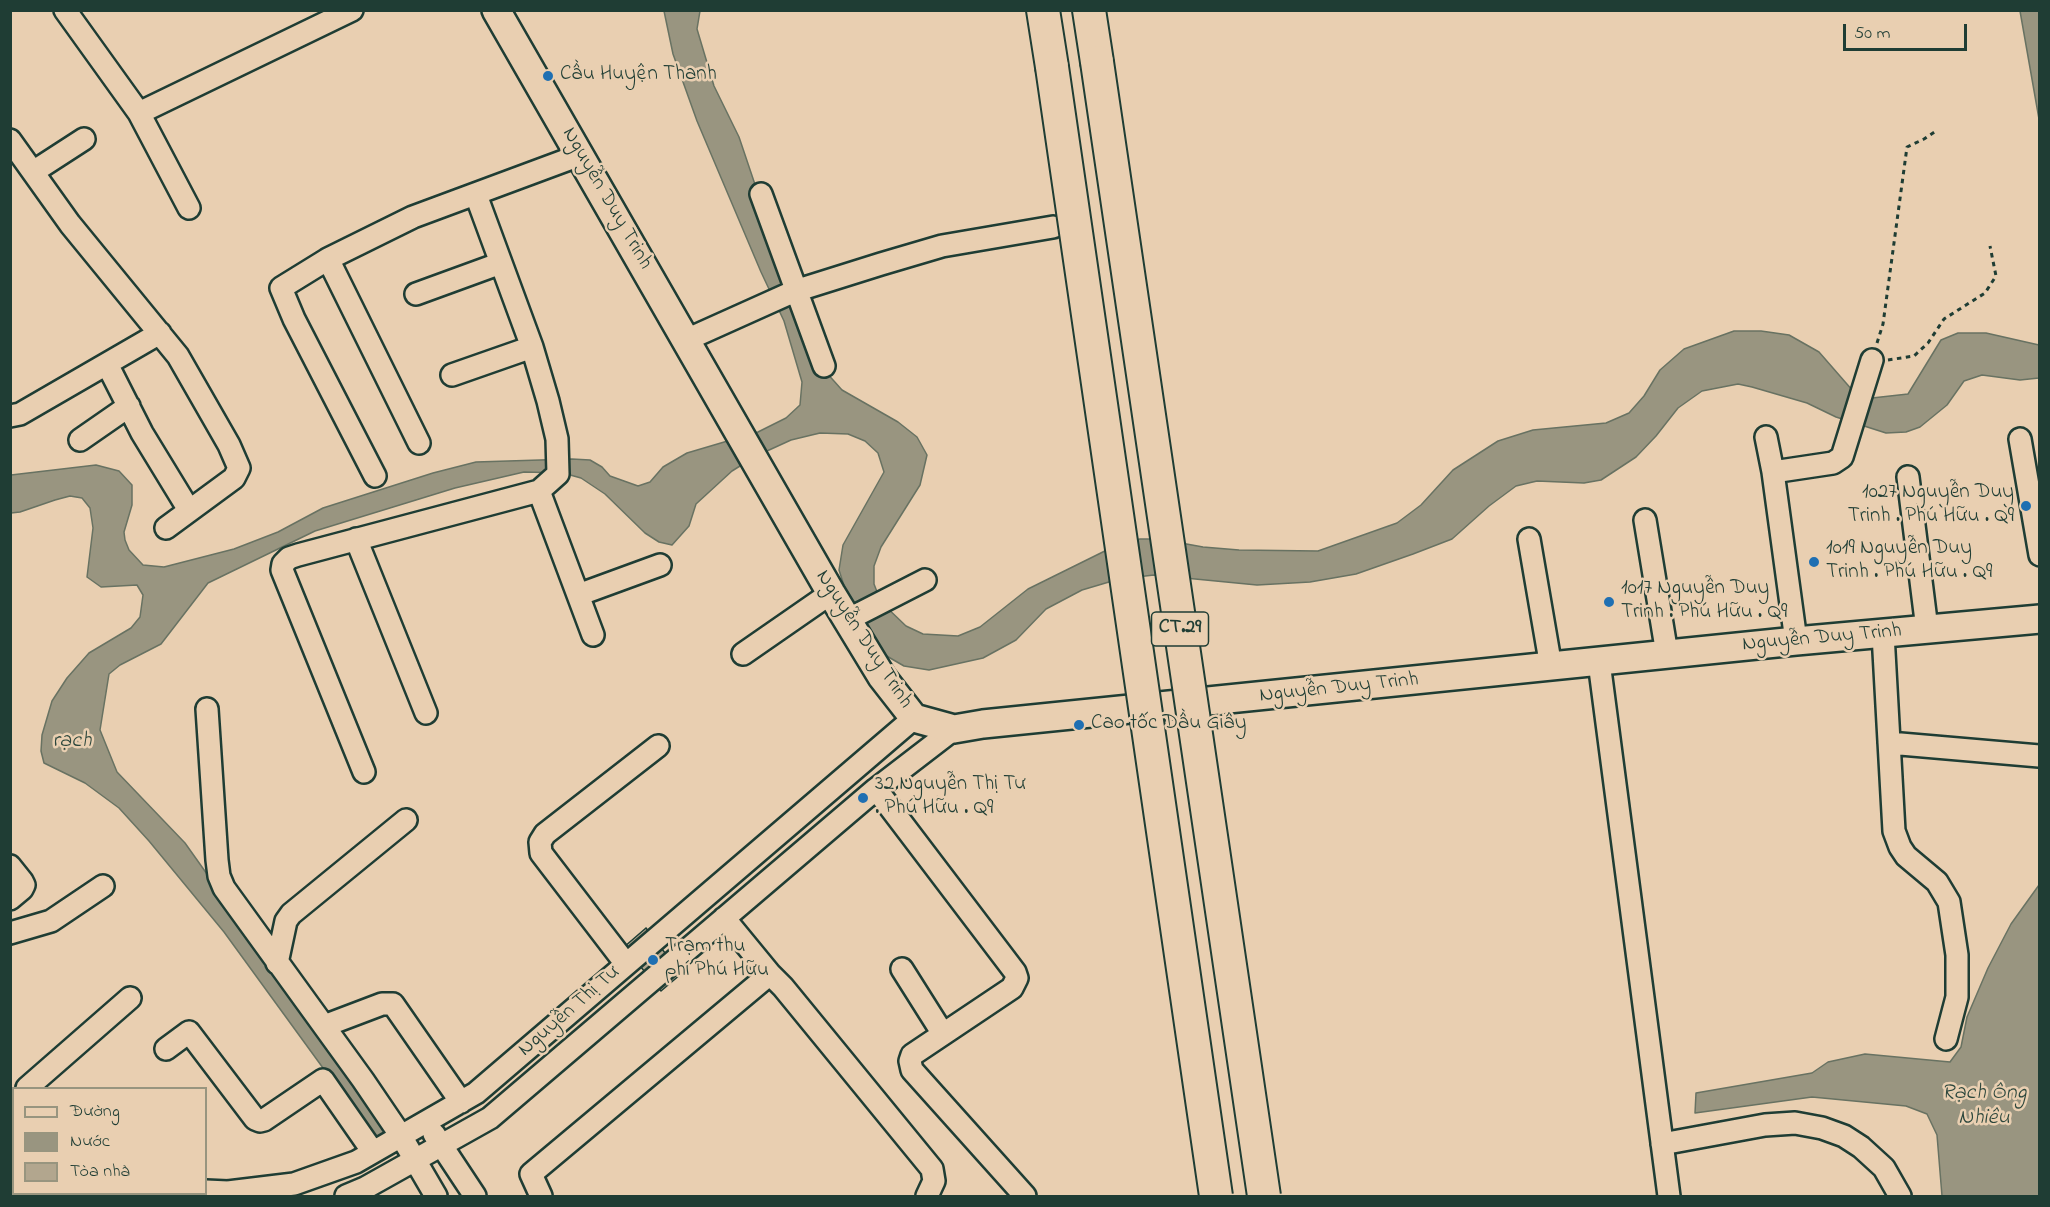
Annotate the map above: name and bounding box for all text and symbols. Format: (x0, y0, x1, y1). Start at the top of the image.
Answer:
scale bar (1846, 12, 1970, 50)
text: 50 m (1854, 21, 1891, 47)
place label: Cầu Huyện Thanh (560, 63, 717, 89)
marker: Cầu Huyện Thanh (541, 69, 555, 83)
street label: Nguyễn Duy Trinh (555, 123, 657, 275)
place label: 1027 Nguyễn Duy Trinh . Phú Hữu . Q9 (1848, 481, 2014, 531)
marker: 1027 Nguyễn Duy Trinh . Phú Hữu . Q9 (2019, 499, 2033, 513)
place label: 1019 Nguyễn Duy Trinh . Phú Hữu . Q9 (1826, 537, 1992, 587)
marker: 1019 Nguyễn Duy Trinh . Phú Hữu . Q9 (1807, 555, 1821, 569)
street label: Nguyễn Duy Trinh (809, 566, 917, 714)
place label: 1017 Nguyễn Duy Trinh . Phú Hữu . Q9 (1621, 577, 1787, 627)
marker: 1017 Nguyễn Duy Trinh . Phú Hữu . Q9 (1602, 595, 1616, 609)
road number: CT.29 (1152, 612, 1208, 646)
street label: Nguyễn Duy Trinh (1741, 619, 1903, 659)
street label: Nguyễn Duy Trinh (1258, 668, 1420, 710)
place label: Cao tốc Dầu Giây (1091, 712, 1247, 738)
marker: Cao tốc Dầu Giây (1072, 718, 1086, 732)
water label: rạch (53, 729, 91, 755)
place label: 32 Nguyễn Thị Tư . Phú Hữu . Q9 (875, 773, 1026, 823)
marker: 32 Nguyễn Thị Tư . Phú Hữu . Q9 (856, 791, 870, 805)
place label: Trạm thu phí Phú Hữu (665, 935, 769, 985)
marker: Trạm thu phí Phú Hữu (646, 953, 660, 967)
street label: Nguyễn Thị Tư (514, 961, 626, 1063)
water label: Rạch Ông Nhiêu (1942, 1081, 2026, 1132)
legend (12, 1087, 207, 1195)
text: Đường (70, 1099, 120, 1125)
text: Nước (70, 1129, 110, 1155)
text: Tòa nhà (70, 1159, 130, 1185)

